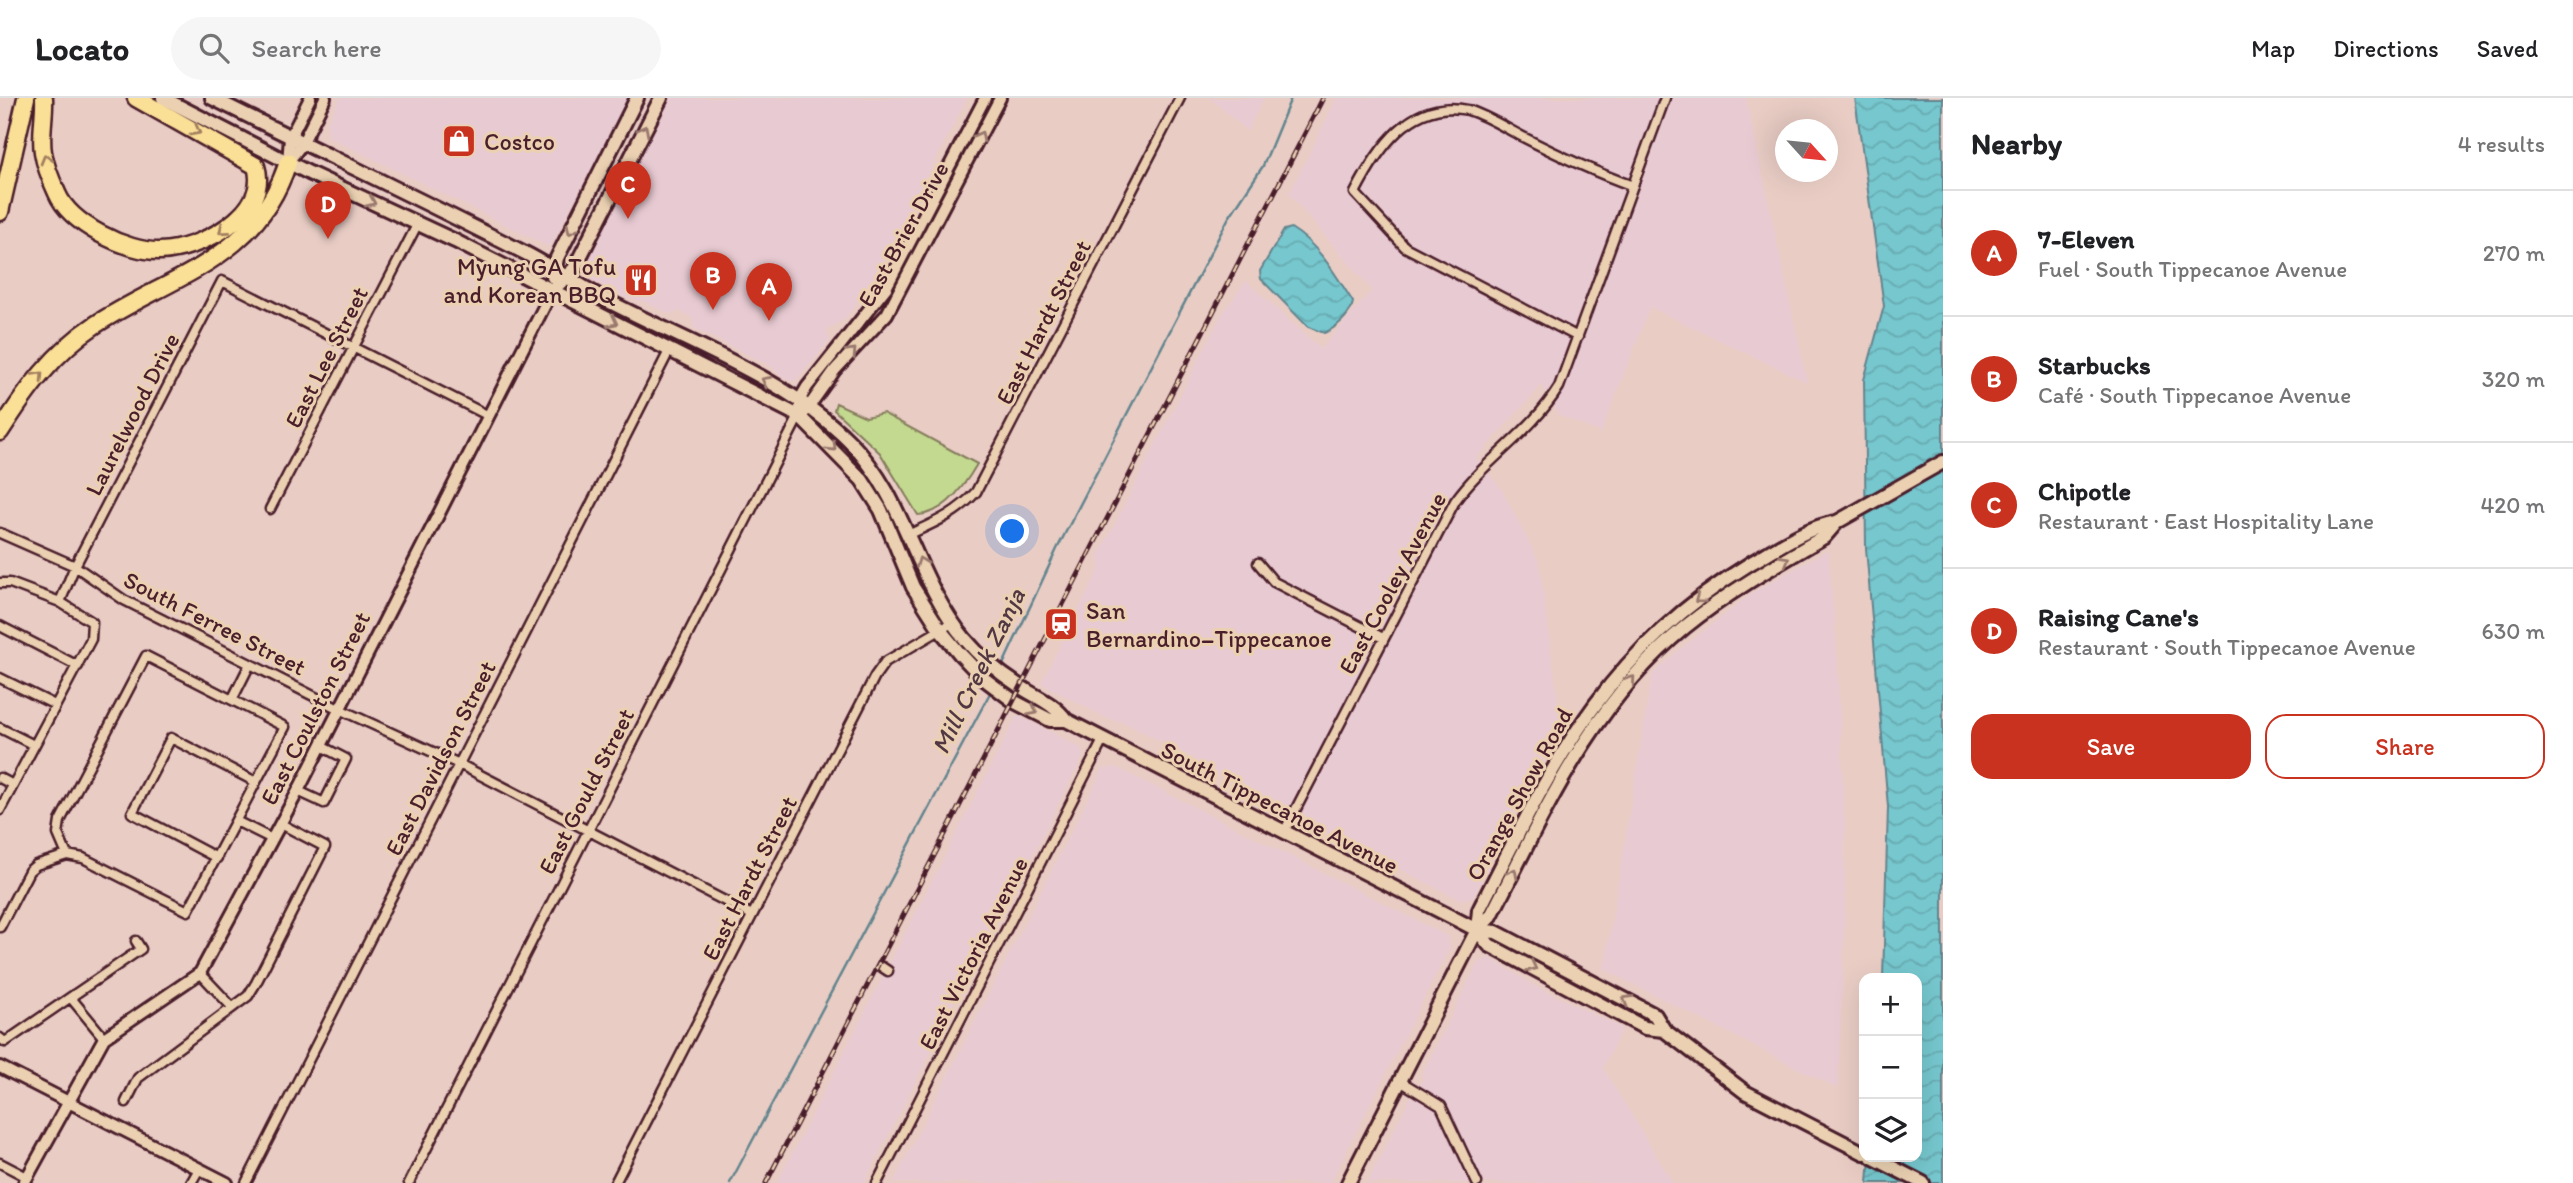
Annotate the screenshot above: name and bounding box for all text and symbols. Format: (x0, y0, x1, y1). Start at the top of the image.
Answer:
search box (171, 17, 661, 80)
text: Locato (35, 29, 129, 68)
icon: search (195, 29, 233, 67)
text: Search here (251, 32, 382, 64)
text: Map (2251, 34, 2295, 63)
text: Directions (2333, 34, 2439, 63)
text: Saved (2477, 34, 2538, 63)
north arrow (1775, 119, 1838, 182)
shop icon: Costco (440, 122, 478, 160)
one-way arrow (189, 123, 201, 137)
one-way arrow (636, 125, 649, 138)
text: Nearby (1971, 125, 2062, 162)
place label: Costco (484, 127, 555, 156)
text: 4 results (2458, 130, 2545, 158)
one-way arrow (972, 131, 985, 143)
one-way arrow (40, 153, 54, 165)
street label: East Brier Drive (851, 156, 955, 312)
pin: C (605, 161, 651, 219)
pin: D (305, 181, 351, 239)
one-way arrow (364, 194, 376, 208)
one-way arrow (219, 221, 231, 234)
one-way arrow (566, 223, 580, 235)
text: 7-Eleven (2038, 223, 2135, 255)
street label: East Hardt Street (989, 235, 1097, 409)
text: A (1987, 239, 2001, 267)
text: 270 m (2483, 239, 2545, 267)
place label: Myung GA Tofu and Korean BBQ (444, 252, 616, 309)
pin: B (690, 252, 736, 310)
text: Fuel · South Tippecanoe Avenue (2038, 255, 2347, 283)
restaurant icon: Myung GA Tofu and Korean BBQ (622, 261, 660, 299)
pin: A (746, 263, 792, 321)
street label: East Lee Street (278, 281, 374, 433)
one-way arrow (606, 314, 618, 328)
street label: Laurelwood Drive (79, 328, 185, 500)
one-way arrow (844, 347, 857, 360)
text: Starbucks (2038, 349, 2151, 381)
text: B (1987, 365, 2001, 393)
text: 320 m (2482, 365, 2545, 393)
one-way arrow (30, 371, 43, 384)
one-way arrow (760, 376, 773, 390)
text: Café · South Tippecanoe Avenue (2038, 381, 2351, 409)
one-way arrow (824, 438, 837, 451)
text: Chipotle (2038, 475, 2131, 507)
street label: East Cooley Avenue (1332, 487, 1452, 679)
text: C (1987, 491, 2001, 519)
text: 420 m (2480, 491, 2545, 519)
text: Restaurant · East Hospitality Lane (2038, 507, 2374, 535)
your location (995, 514, 1029, 548)
one-way arrow (1777, 555, 1790, 568)
one-way arrow (915, 557, 929, 569)
street label: South Ferree Street (119, 564, 311, 682)
water label: Mill Creek Zanja (924, 582, 1032, 759)
one-way arrow (1694, 590, 1706, 603)
place label: San Bernardino–Tippecanoe (1086, 596, 1332, 653)
text: Raising Cane's (2038, 601, 2199, 633)
station icon: San Bernardino–Tippecanoe (1042, 605, 1080, 643)
street label: East Coulston Street (254, 606, 376, 810)
text: D (1986, 617, 2002, 645)
text: 630 m (2482, 617, 2545, 645)
text: Restaurant · South Tippecanoe Avenue (2038, 633, 2416, 661)
street label: East Davidson Street (378, 656, 502, 860)
one-way arrow (1623, 675, 1635, 688)
street label: Orange Show Road (1459, 702, 1579, 886)
street label: East Gould Street (532, 703, 640, 879)
one-way arrow (1026, 703, 1038, 717)
button: Save (1971, 714, 2251, 779)
button: Share (2265, 714, 2545, 779)
street label: South Tippecanoe Avenue (1156, 735, 1404, 879)
street label: East Hardt Street (695, 791, 803, 965)
street label: East Victoria Avenue (912, 852, 1034, 1054)
one-way arrow (1505, 868, 1518, 880)
one-way arrow (1525, 959, 1537, 973)
map controls (1859, 973, 1922, 1162)
button: + (1859, 973, 1922, 1036)
one-way arrow (1622, 994, 1635, 1008)
button: − (1859, 1036, 1922, 1099)
button: layers (1859, 1099, 1922, 1162)

